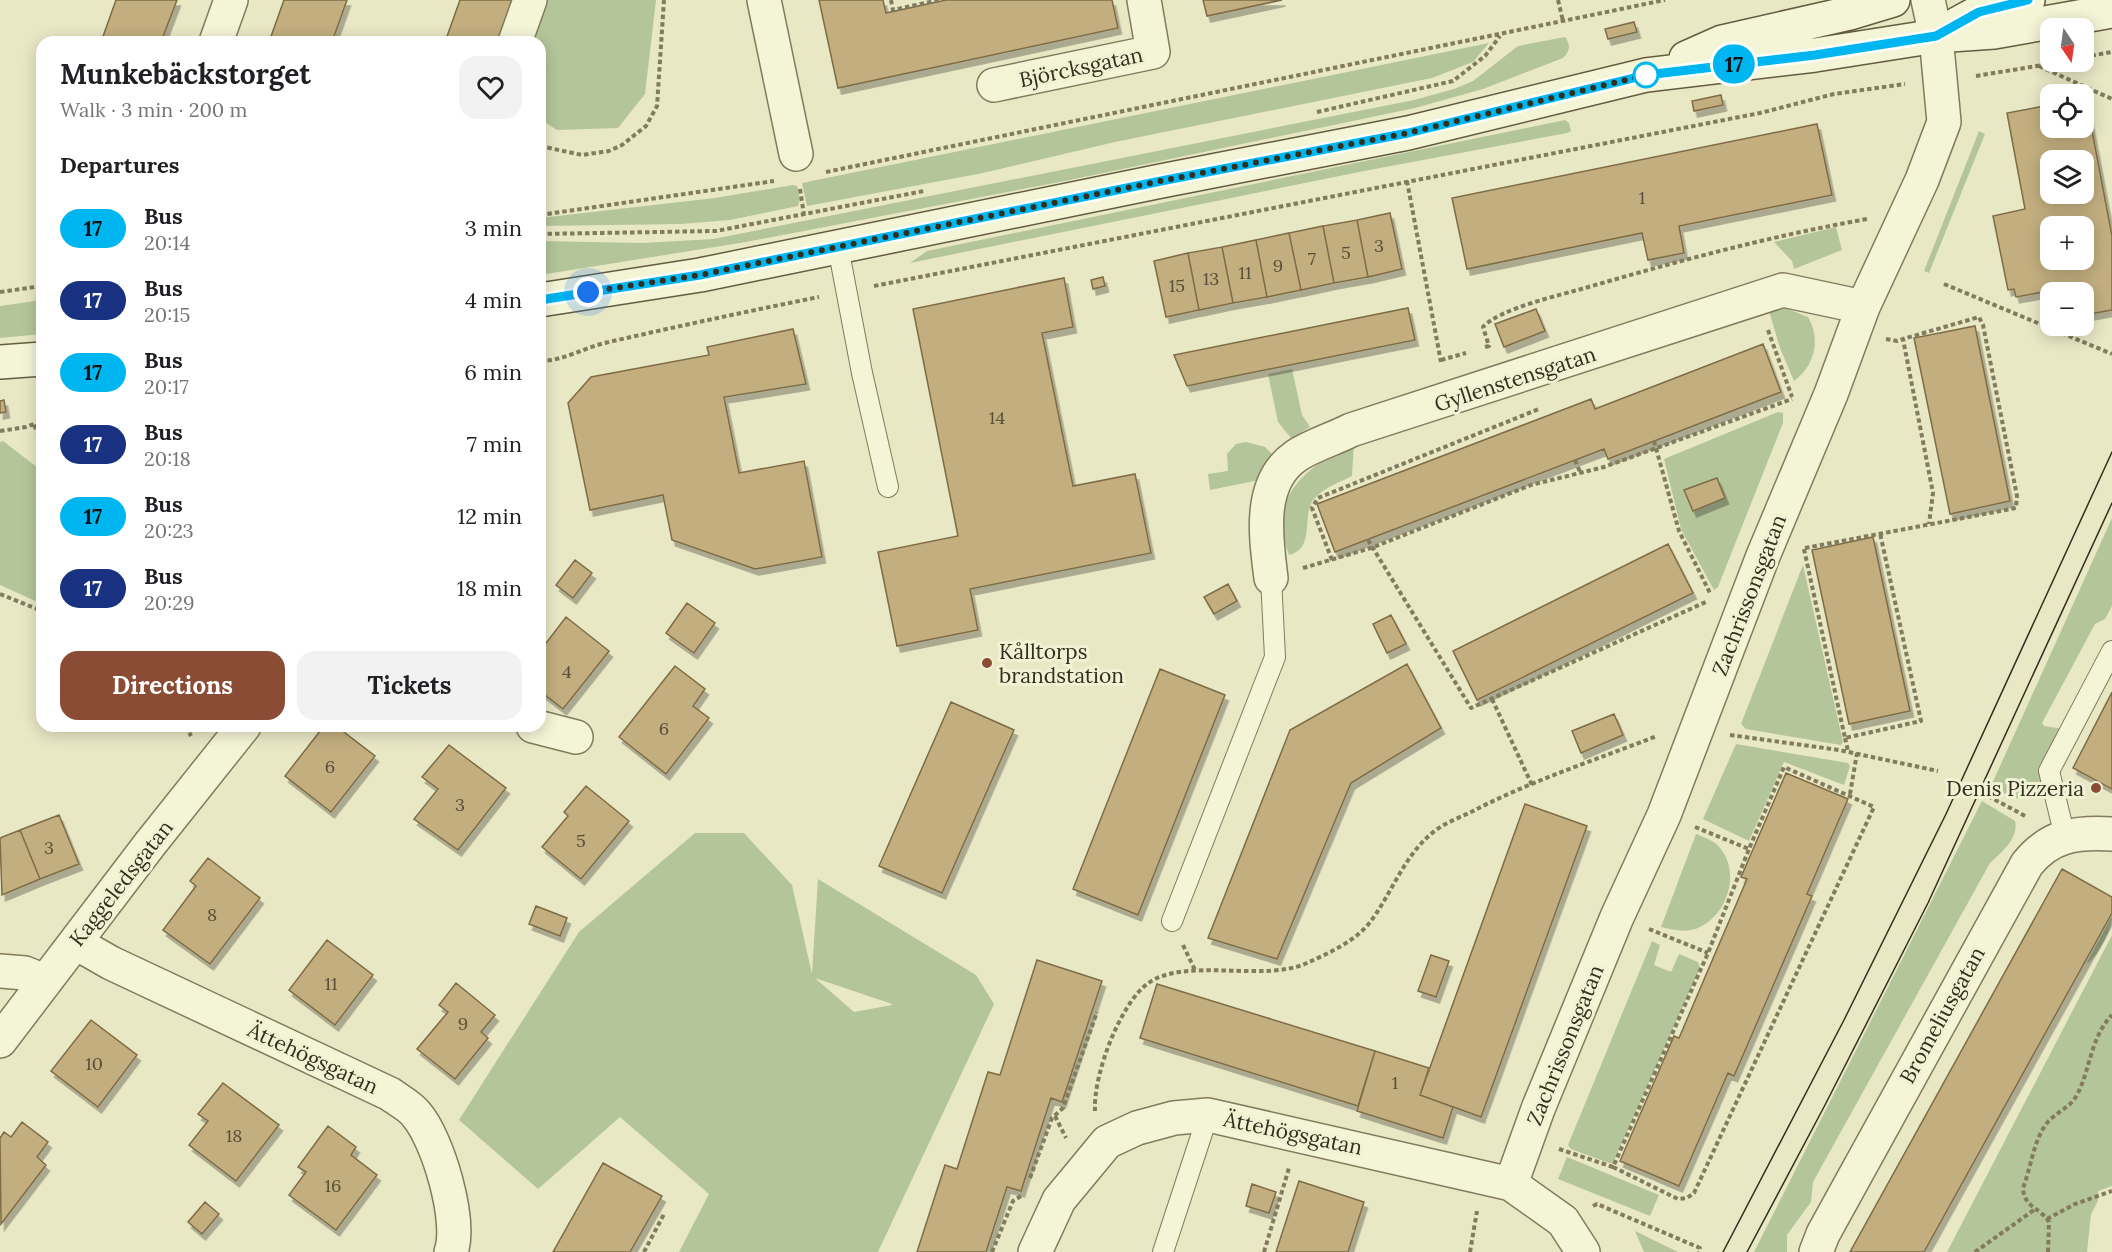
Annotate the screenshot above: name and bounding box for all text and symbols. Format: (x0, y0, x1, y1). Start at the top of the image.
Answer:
north arrow (2040, 18, 2094, 72)
map controls (2040, 18, 2094, 336)
street label: Björcksgatan (1017, 41, 1146, 93)
line badge: 17 (1707, 44, 1761, 84)
text: 17 (1725, 51, 1743, 78)
text: Munkebäckstorget (60, 56, 311, 92)
button: heart (459, 56, 522, 119)
unlabelled marker (1633, 62, 1659, 88)
button: locate (2040, 84, 2094, 138)
text: Walk · 3 min · 200 m (60, 97, 247, 122)
button: layers (2040, 150, 2094, 204)
text: Departures (60, 151, 179, 179)
house number: 1 (1639, 186, 1645, 209)
text: Bus (144, 202, 183, 230)
text: 3 min (465, 214, 522, 242)
text: 17 (84, 215, 102, 242)
button: + (2040, 216, 2094, 270)
text: 20:14 (144, 230, 190, 255)
house number: 3 (1374, 234, 1384, 257)
house number: 5 (1341, 241, 1351, 264)
house number: 7 (1308, 247, 1316, 270)
house number: 9 (1273, 254, 1283, 277)
house number: 11 (1238, 261, 1252, 284)
house number: 13 (1203, 267, 1219, 290)
text: Bus (144, 274, 183, 302)
house number: 15 (1169, 274, 1185, 297)
your location (573, 277, 603, 307)
button: − (2040, 282, 2094, 336)
text: 4 min (465, 286, 522, 314)
text: 17 (84, 287, 102, 314)
text: 20:15 (144, 302, 190, 327)
street label: Gyllenstensgatan (1431, 340, 1599, 418)
text: Bus (144, 346, 183, 374)
text: 6 min (464, 358, 522, 386)
text: 17 (84, 359, 102, 386)
text: 20:17 (144, 374, 189, 399)
house number: 14 (989, 406, 1005, 429)
text: Bus (144, 418, 183, 446)
text: 7 min (467, 430, 522, 458)
text: 17 (84, 431, 102, 458)
text: 20:18 (144, 446, 191, 471)
text: Bus (144, 490, 183, 518)
text: 12 min (457, 502, 522, 530)
text: 17 (84, 503, 102, 530)
street label: Zachrissonsgatan (1706, 510, 1792, 679)
text: 20:23 (144, 518, 194, 543)
text: Bus (144, 562, 183, 590)
text: 18 min (457, 574, 522, 602)
text: 17 (84, 575, 102, 602)
text: 20:29 (144, 590, 194, 615)
place label: Kålltorps brandstation (999, 638, 1124, 689)
button: Directions (60, 651, 285, 720)
button: Tickets (297, 651, 522, 720)
marker: Kålltorps brandstation (980, 656, 994, 670)
house number: 4 (562, 660, 572, 683)
house number: 6 (659, 717, 669, 740)
house number: 6 (325, 755, 335, 778)
place label: Denis Pizzeria (1946, 775, 2084, 802)
marker: Denis Pizzeria (2089, 781, 2103, 795)
house number: 3 (455, 793, 465, 816)
street label: Kaggeledsgatan (63, 814, 179, 952)
house number: 5 (576, 829, 586, 852)
house number: 3 (44, 836, 54, 859)
house number: 8 (207, 903, 217, 926)
street label: Bromeliusgatan (1893, 942, 1991, 1088)
street label: Zachrissonsgatan (1521, 961, 1610, 1129)
house number: 11 (324, 972, 338, 995)
house number: 9 (458, 1012, 468, 1035)
street label: Ättehögsgatan (242, 1016, 383, 1100)
house number: 10 (85, 1052, 103, 1075)
house number: 1 (1392, 1071, 1398, 1094)
street label: Ättehögsgatan (1220, 1105, 1365, 1161)
house number: 18 (226, 1124, 242, 1147)
house number: 16 (325, 1174, 341, 1197)

